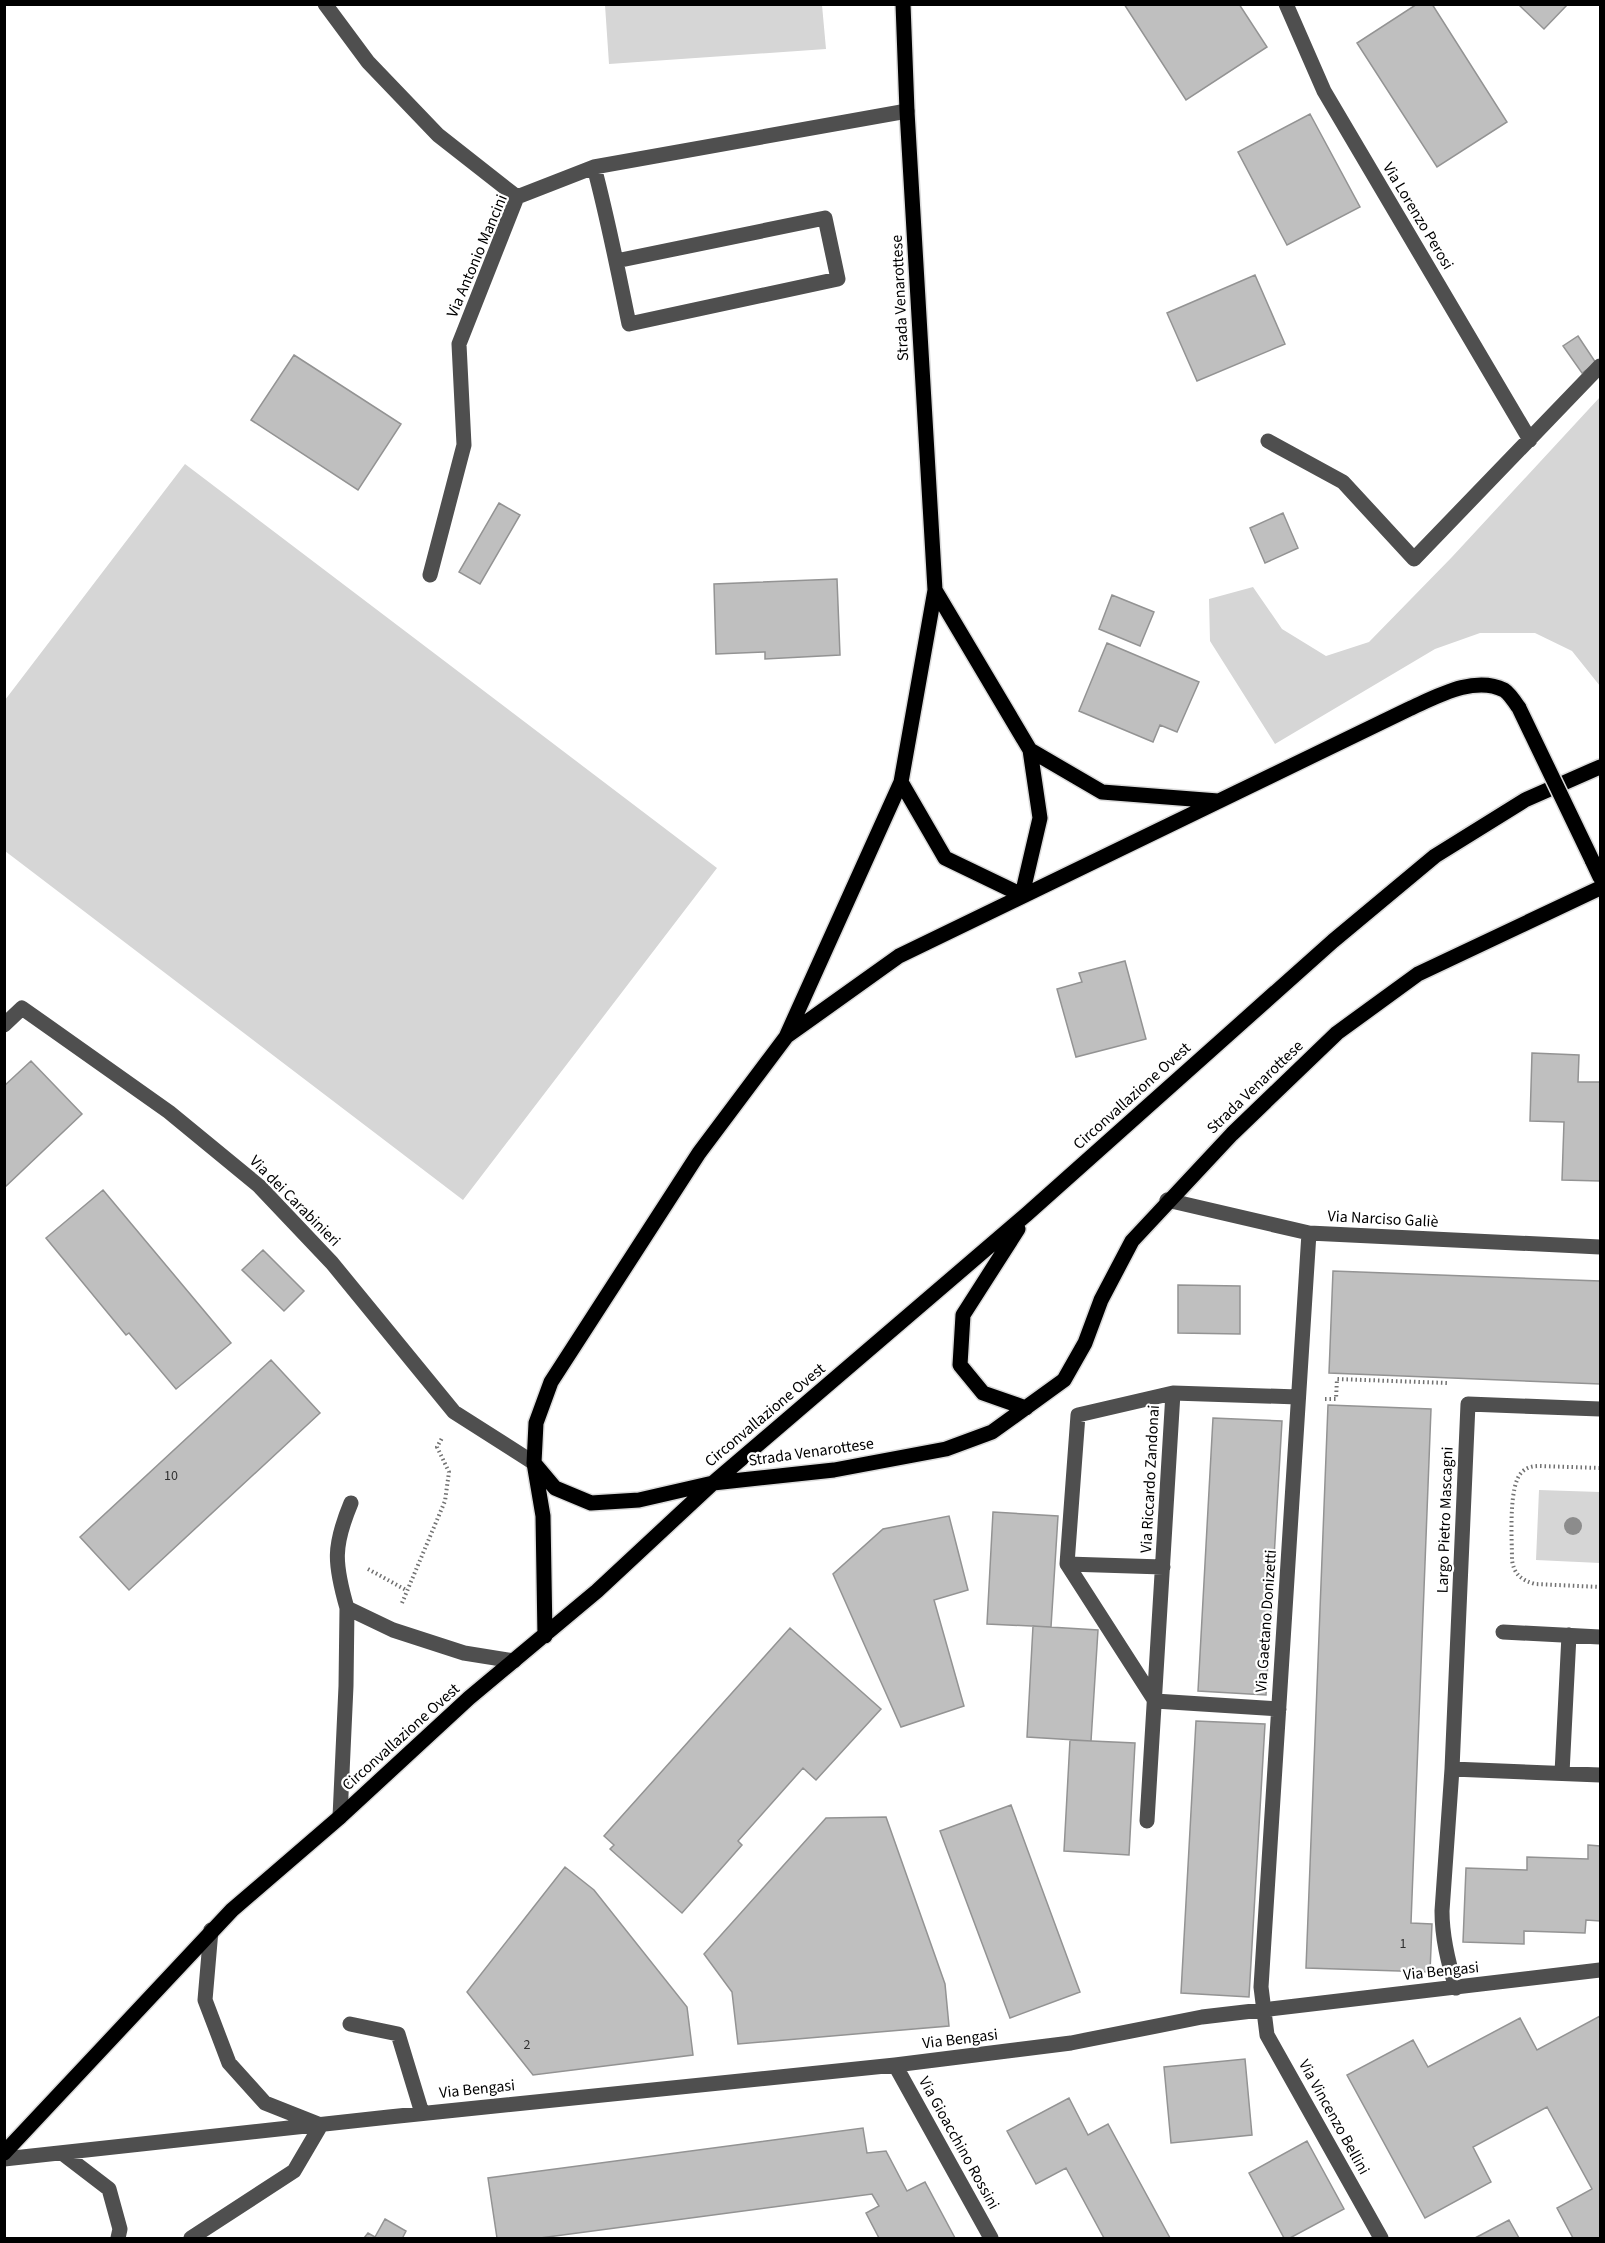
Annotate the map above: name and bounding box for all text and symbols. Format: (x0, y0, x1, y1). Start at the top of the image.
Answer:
street label: Via Lorenzo Perosi (1377, 158, 1459, 274)
street label: Via Antonio Mancini (441, 191, 513, 321)
street label: Strada Venarottese (886, 234, 914, 362)
street label: Strada Venarottese (1202, 1035, 1308, 1139)
street label: Circonvallazione Ovest (1068, 1037, 1196, 1155)
street label: Via dei Carabinieri (245, 1151, 345, 1251)
street label: Via Narciso Galiè (1327, 1205, 1439, 1233)
street label: Circonvallazione Ovest (700, 1358, 830, 1472)
street label: Via Riccardo Zandonai (1135, 1404, 1165, 1554)
street label: Strada Venarottese (747, 1432, 875, 1472)
street label: Largo Pietro Mascagni (1431, 1446, 1459, 1594)
house number: 10 (164, 1466, 178, 1486)
street label: Via Gaetano Donizetti (1250, 1549, 1282, 1693)
street label: Circonvallazione Ovest (337, 1678, 465, 1796)
house number: 1 (1400, 1934, 1407, 1954)
street label: Via Bengasi (1402, 1956, 1480, 1986)
street label: Via Bengasi (921, 2023, 999, 2055)
house number: 2 (524, 2035, 531, 2055)
street label: Via Vincenzo Bellini (1293, 2055, 1375, 2179)
street label: Via Gioacchino Rossini (913, 2073, 1005, 2213)
street label: Via Bengasi (438, 2074, 516, 2104)

